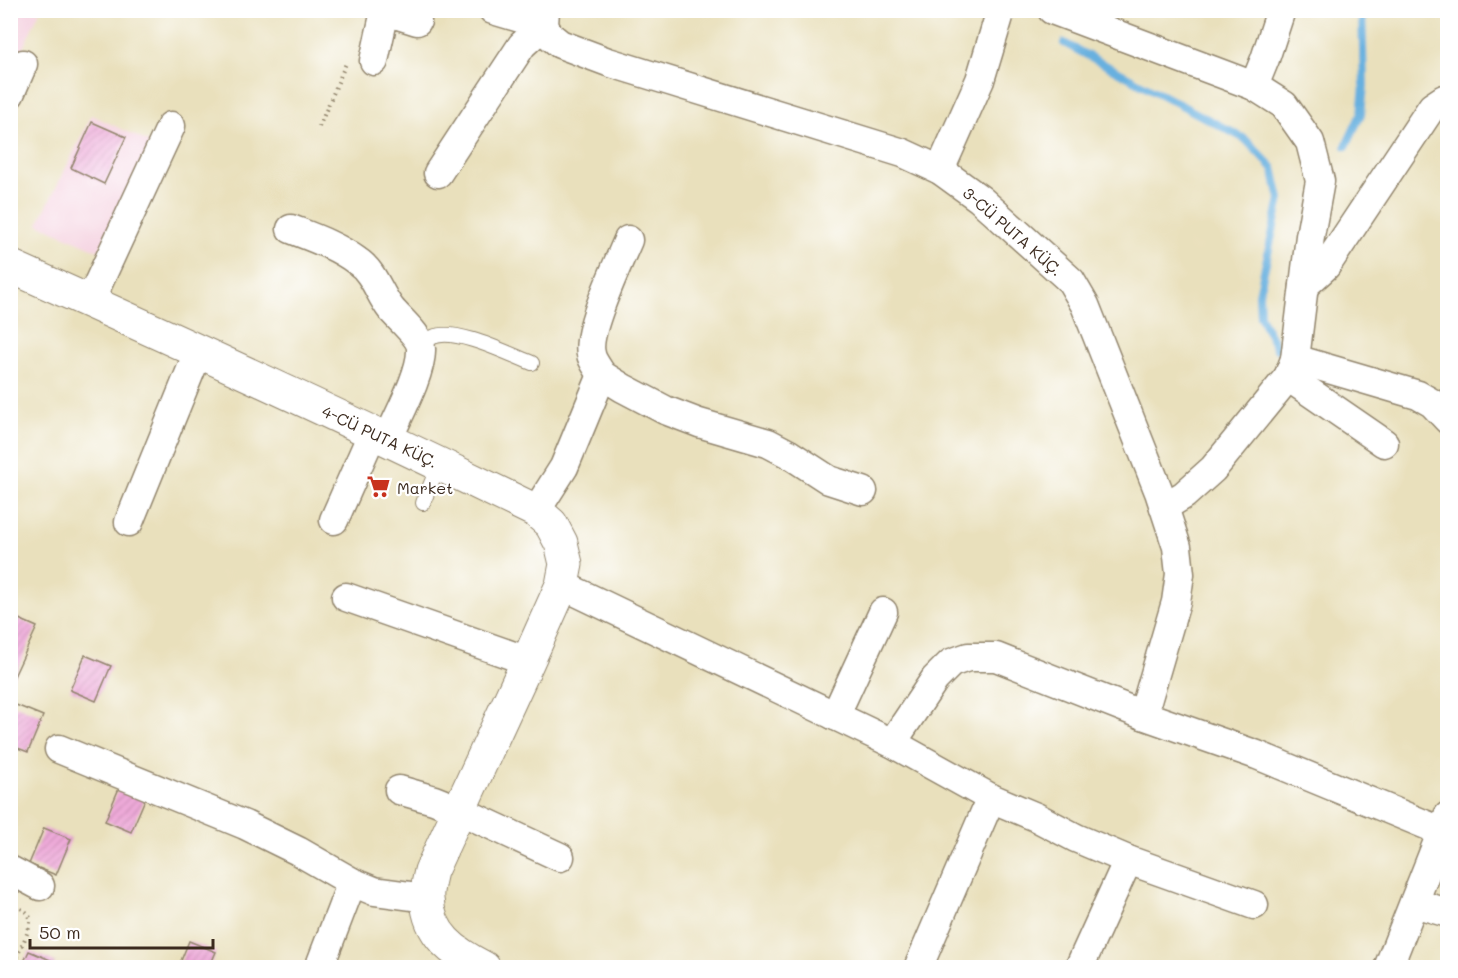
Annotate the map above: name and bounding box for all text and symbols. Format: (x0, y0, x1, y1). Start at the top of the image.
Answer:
street label: 3-CÜ PUTA KÜÇ. (959, 182, 1067, 280)
street label: 4-CÜ PUTA KÜÇ. (319, 400, 441, 472)
supermarket icon: Market (366, 474, 392, 500)
place label: Market (397, 477, 453, 498)
scale bar (30, 912, 213, 950)
text: 50 m (39, 920, 81, 944)

